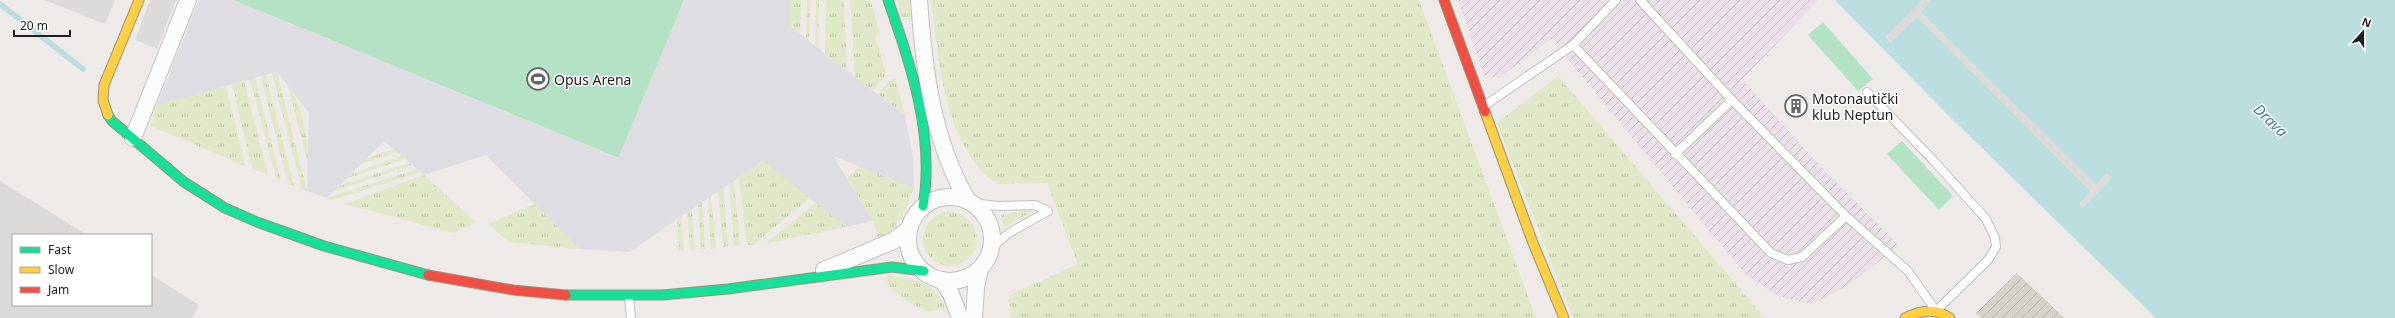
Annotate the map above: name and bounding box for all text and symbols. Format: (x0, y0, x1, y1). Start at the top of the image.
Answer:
scale bar (14, 12, 70, 38)
north arrow (2343, 12, 2383, 52)
text: N (2360, 14, 2374, 31)
text: 20 m (20, 17, 48, 34)
sports icon: Opus Arena (525, 66, 551, 92)
place label: Opus Arena (554, 70, 631, 89)
place label: Motonautički klub Neptun (1812, 89, 1898, 124)
building icon: Motonautički klub Neptun (1783, 93, 1809, 119)
water label: Drava (2250, 99, 2293, 141)
legend (12, 234, 152, 306)
text: Fast (48, 241, 72, 258)
text: Slow (48, 261, 75, 278)
text: Jam (47, 281, 69, 298)

